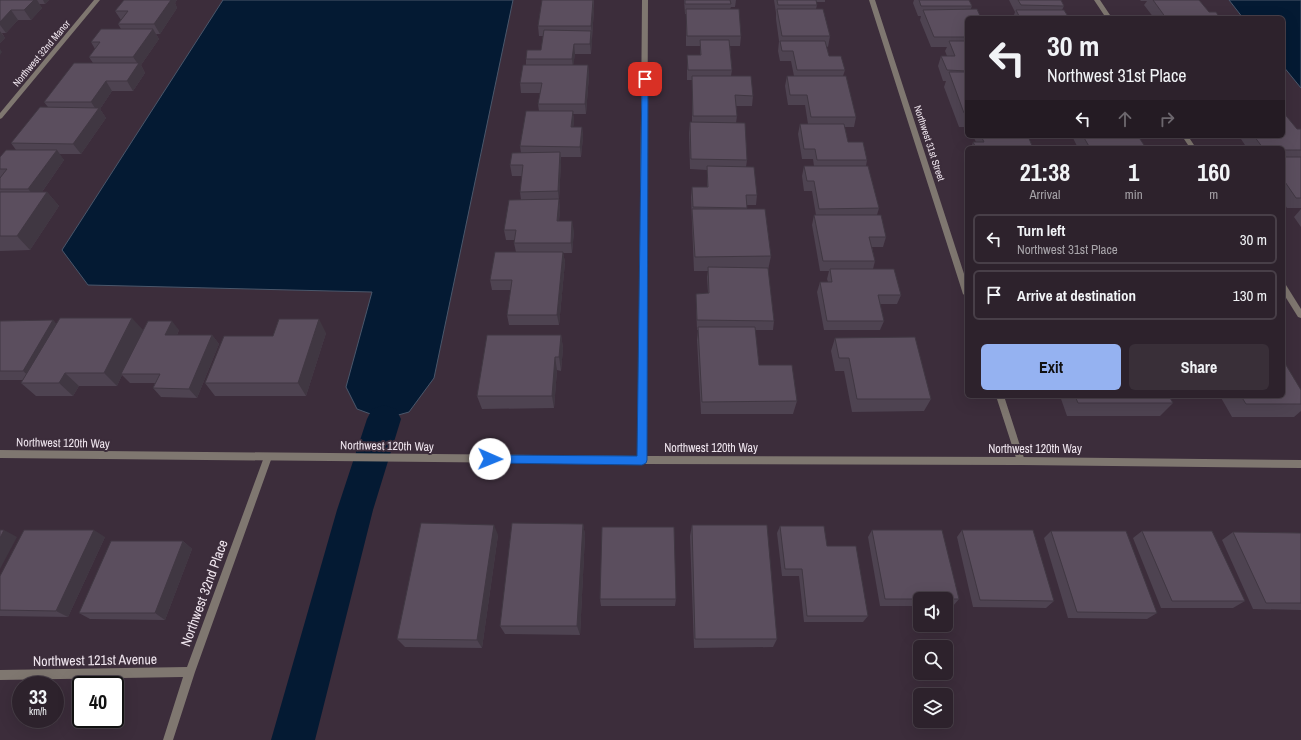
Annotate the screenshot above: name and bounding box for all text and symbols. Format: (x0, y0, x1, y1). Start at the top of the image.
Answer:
street label: Northwest 32nd Manor (10, 17, 73, 89)
text: 30 m (1047, 27, 1099, 65)
icon: left (981, 32, 1033, 84)
pin (628, 62, 662, 96)
text: Northwest 31st Place (1047, 63, 1186, 88)
icon: arrive (634, 68, 656, 90)
street label: Northwest 31st Street (911, 104, 948, 183)
icon: left (1072, 108, 1094, 130)
icon: ahead (1114, 108, 1136, 130)
icon: right (1156, 108, 1178, 130)
text: 21:38 (1020, 156, 1070, 188)
text: 1 (1128, 156, 1139, 188)
text: 160 (1197, 156, 1230, 188)
text: Arrival (1030, 186, 1060, 203)
text: min (1125, 186, 1143, 203)
text: m (1209, 186, 1218, 203)
text: Turn left (1017, 220, 1065, 241)
icon: left (983, 228, 1005, 250)
text: 30 m (1240, 229, 1267, 250)
text: Northwest 31st Place (1017, 241, 1118, 258)
icon: arrive (983, 284, 1005, 306)
text: Arrive at destination (1017, 285, 1136, 306)
text: 130 m (1233, 285, 1267, 306)
button: Exit (981, 344, 1121, 390)
button: Share (1129, 344, 1269, 390)
street label: Northwest 120th Way (16, 434, 110, 452)
street label: Northwest 120th Way (340, 437, 434, 455)
position arrow (469, 438, 511, 480)
street label: Northwest 120th Way (664, 440, 758, 456)
street label: Northwest 120th Way (988, 441, 1082, 457)
street label: Northwest 32nd Place (176, 537, 232, 649)
map controls (913, 592, 953, 728)
button: sound (913, 592, 953, 632)
button: search (913, 640, 953, 680)
street label: Northwest 121st Avenue (33, 650, 157, 670)
speed limit sign: 40 (72, 676, 124, 728)
text: 33 (29, 683, 47, 710)
button: layers (913, 688, 953, 728)
text: km/h (29, 705, 47, 718)

